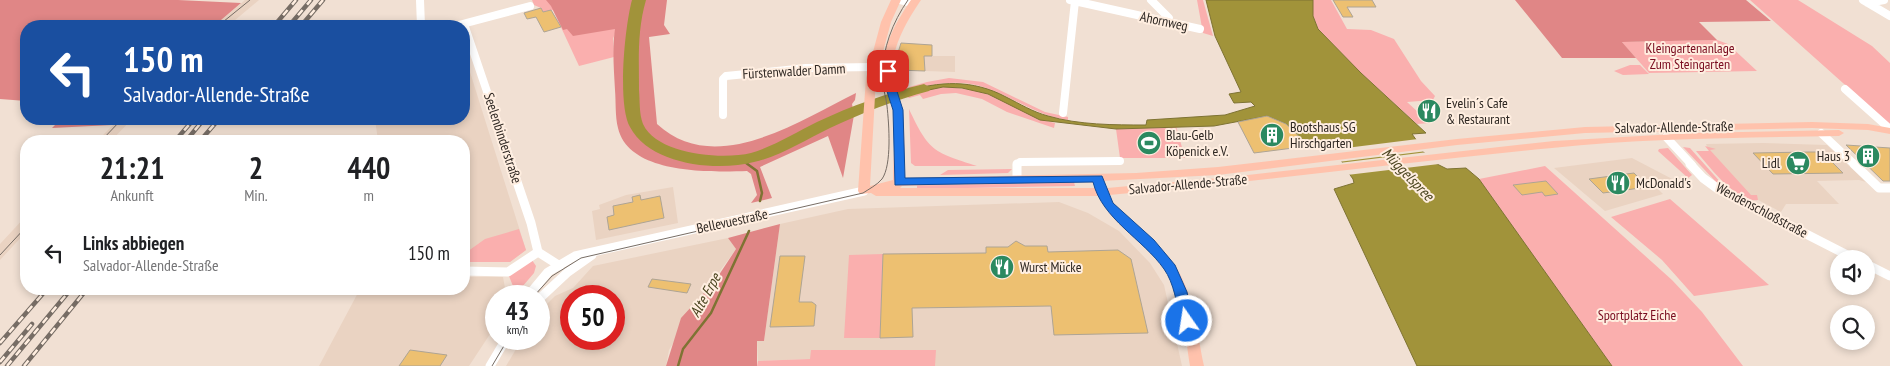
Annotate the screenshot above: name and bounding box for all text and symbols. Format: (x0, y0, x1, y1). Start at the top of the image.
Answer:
street label: Ahornweg (1138, 7, 1190, 35)
text: 150 m (123, 36, 204, 82)
park label: Kleingartenanlage Zum Steingarten (1645, 39, 1735, 73)
icon: left (40, 40, 105, 105)
pin (867, 50, 909, 92)
icon: arrive (874, 57, 902, 85)
street label: Fürstenwalder Damm (742, 59, 846, 83)
text: Salvador-Allende-Straße (123, 80, 310, 108)
street label: Seelenbinderstraße (480, 90, 526, 186)
place label: Evelin´s Cafe & Restaurant (1446, 94, 1510, 128)
restaurant icon: Evelin´s Cafe & Restaurant (1416, 98, 1442, 124)
street label: Salvador-Allende-Straße (1614, 117, 1734, 137)
place label: Bootshaus SG Hirschgarten (1290, 118, 1356, 152)
building icon: Bootshaus SG Hirschgarten (1259, 122, 1285, 148)
place label: Blau-Gelb Köpenick e.V. (1166, 126, 1228, 160)
sports icon: Blau-Gelb Köpenick e.V. (1136, 130, 1162, 156)
water label: Müggelspree (1378, 143, 1439, 205)
building icon: Haus 3 (1855, 143, 1881, 169)
place label: Haus 3 (1817, 147, 1850, 165)
text: 21:21 (100, 148, 165, 187)
text: 2 (249, 148, 263, 187)
text: 440 (347, 148, 390, 187)
supermarket icon: Lidl (1785, 150, 1811, 176)
place label: Lidl (1762, 154, 1781, 172)
street label: Salvador-Allende-Straße (1128, 170, 1248, 198)
restaurant icon: McDonald's (1605, 170, 1631, 196)
place label: McDonald's (1636, 174, 1691, 192)
street label: Wendenschloßstraße (1713, 178, 1811, 242)
text: Ankunft (111, 185, 154, 205)
text: Min. (244, 185, 268, 205)
text: m (364, 185, 374, 205)
street label: Bellevuestraße (695, 205, 769, 237)
text: Links abbiegen (83, 231, 184, 255)
icon: left (40, 239, 68, 267)
text: 150 m (408, 241, 450, 265)
map controls (1830, 250, 1875, 350)
button: sound (1830, 250, 1875, 295)
restaurant icon: Wurst Mücke (989, 254, 1015, 280)
text: Salvador-Allende-Straße (83, 255, 219, 275)
place label: Wurst Mücke (1020, 258, 1082, 276)
water label: Alte Erpe (685, 269, 725, 320)
speed limit sign: 50 (560, 285, 625, 350)
position arrow (1160, 294, 1212, 346)
text: 43 (506, 295, 529, 327)
button: search (1830, 305, 1875, 350)
park label: Sportplatz Eiche (1598, 306, 1677, 324)
text: km/h (507, 322, 528, 337)

